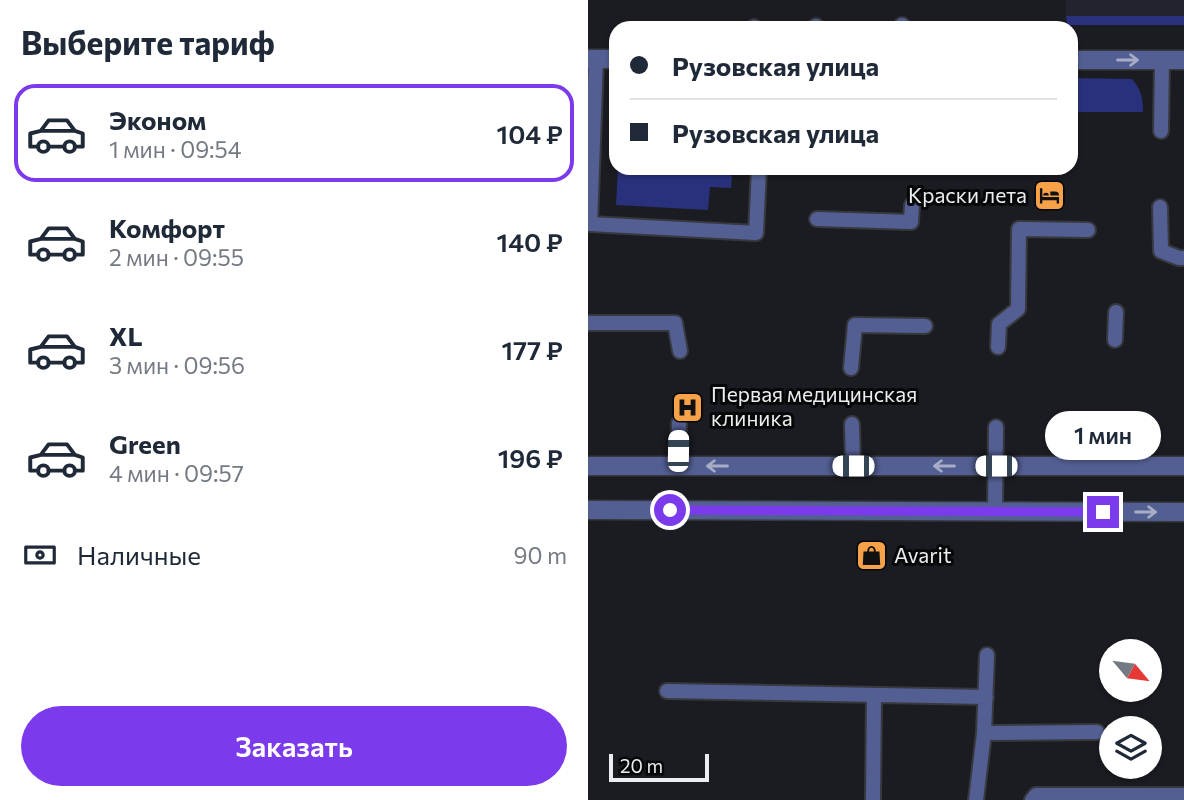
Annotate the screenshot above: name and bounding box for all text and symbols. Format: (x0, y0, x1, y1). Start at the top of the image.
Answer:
text: Выберите тариф (21, 22, 275, 62)
text: Рузовская улица (672, 50, 879, 81)
one-way arrow (1116, 53, 1139, 67)
icon: car (25, 102, 88, 165)
text: Эконом (109, 104, 206, 135)
text: Рузовская улица (672, 117, 879, 148)
text: 104 ₽ (497, 118, 563, 149)
text: 1 мин · 09:54 (109, 135, 242, 163)
hotel icon: Краски лета (1033, 179, 1067, 213)
place label: Краски лета (908, 182, 1027, 207)
icon: car (25, 210, 88, 273)
text: Комфорт (109, 212, 225, 243)
text: 140 ₽ (497, 226, 563, 257)
text: 2 мин · 09:55 (109, 243, 244, 271)
icon: car (25, 318, 88, 381)
text: XL (109, 320, 143, 351)
text: 177 ₽ (501, 334, 563, 365)
text: 3 мин · 09:56 (109, 351, 245, 379)
place label: Первая медицинская клиника (711, 381, 917, 430)
hospital icon: Первая медицинская клиника (671, 390, 705, 424)
callout: 1 мин (1045, 410, 1161, 460)
text: 1 мин (1074, 421, 1132, 449)
icon: car (25, 426, 88, 489)
text: Green (109, 428, 181, 459)
car (668, 430, 689, 472)
text: 196 ₽ (498, 442, 563, 473)
car (833, 456, 875, 477)
car (976, 456, 1018, 477)
text: 4 мин · 09:57 (109, 459, 244, 487)
one-way arrow (706, 459, 729, 473)
one-way arrow (933, 459, 956, 473)
route start (654, 494, 686, 526)
route end (1087, 496, 1119, 528)
one-way arrow (1134, 505, 1157, 519)
icon: cash (21, 536, 59, 574)
text: Наличные (77, 539, 201, 570)
shop icon: Avarit (854, 539, 888, 573)
text: 90 m (514, 541, 567, 569)
place label: Avarit (894, 542, 952, 567)
north arrow (1099, 639, 1162, 702)
map controls (1099, 639, 1162, 779)
button: Заказать (21, 706, 567, 786)
button: layers (1099, 716, 1162, 779)
scale bar (609, 751, 709, 783)
text: 20 m (620, 754, 663, 777)

